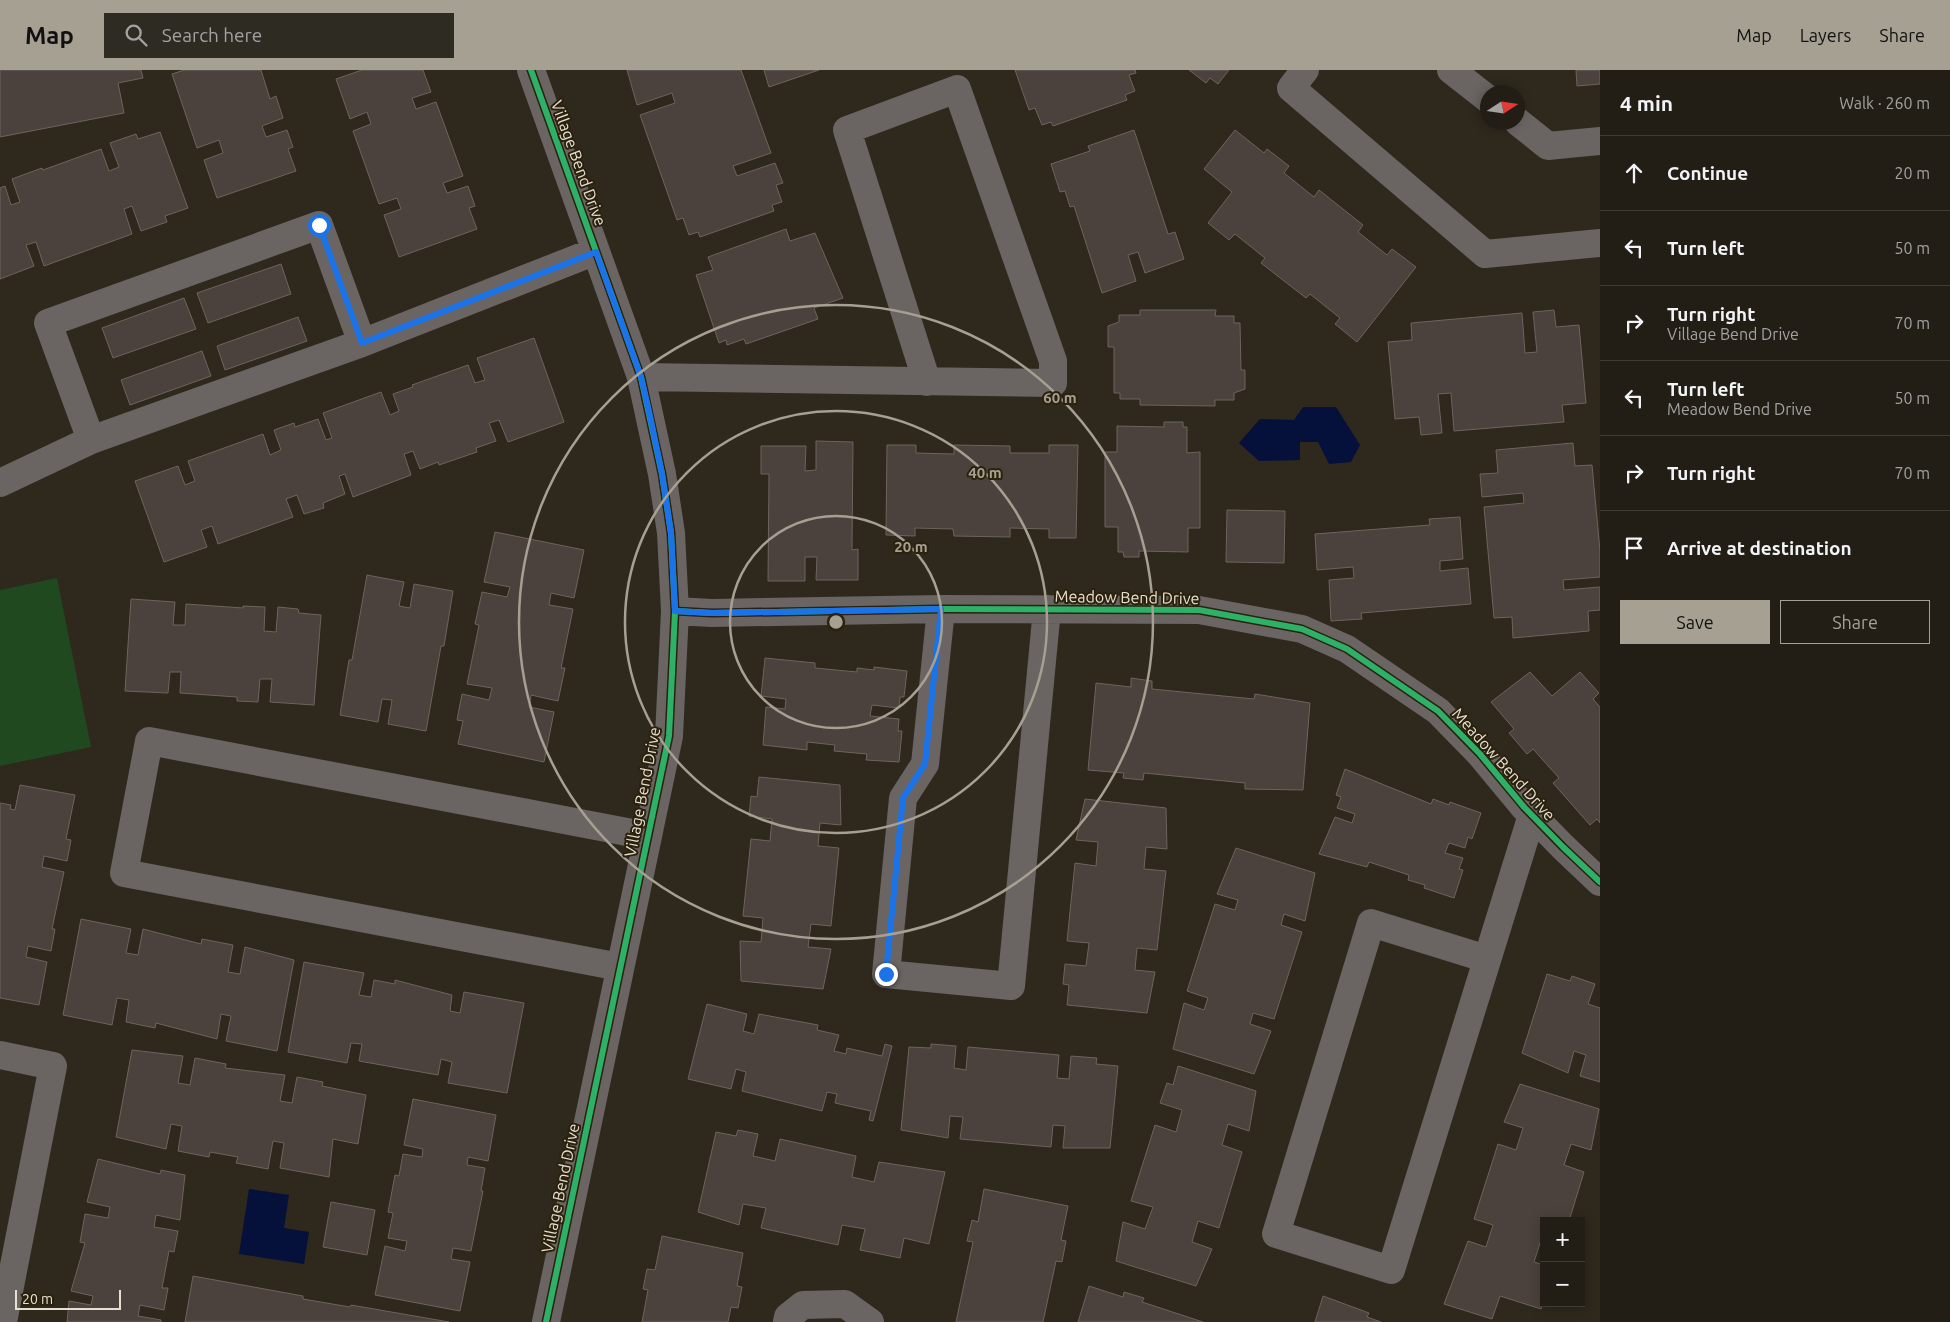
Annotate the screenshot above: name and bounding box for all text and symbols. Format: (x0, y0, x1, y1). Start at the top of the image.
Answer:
search box (104, 13, 454, 58)
icon: search (122, 21, 150, 49)
text: Map (25, 22, 74, 49)
text: Search here (162, 24, 262, 46)
text: Map (1736, 25, 1772, 45)
text: Layers (1800, 25, 1851, 45)
text: Share (1879, 25, 1925, 45)
north arrow (1480, 85, 1525, 130)
text: 4 min (1620, 91, 1673, 115)
text: Walk · 260 m (1839, 94, 1930, 112)
street label: Village Bend Drive (548, 98, 610, 228)
icon: ahead (1620, 159, 1648, 187)
text: Continue (1667, 162, 1748, 184)
text: 20 m (1894, 164, 1930, 182)
route start (308, 214, 331, 237)
icon: left (1620, 234, 1648, 262)
text: Turn left (1667, 237, 1745, 259)
text: 50 m (1894, 239, 1930, 257)
text: Turn right (1667, 303, 1755, 325)
icon: right (1620, 309, 1648, 337)
text: 70 m (1894, 314, 1930, 332)
text: Village Bend Drive (1667, 325, 1799, 343)
text: Turn left (1667, 378, 1745, 400)
icon: left (1620, 384, 1648, 412)
text: 60 m (1043, 389, 1077, 406)
text: 50 m (1894, 389, 1930, 407)
text: Meadow Bend Drive (1667, 400, 1812, 418)
icon: right (1620, 459, 1648, 487)
text: Turn right (1667, 462, 1755, 484)
text: 40 m (968, 464, 1002, 481)
text: 70 m (1894, 464, 1930, 482)
icon: arrive (1620, 534, 1648, 562)
text: Arrive at destination (1667, 537, 1852, 559)
text: 20 m (894, 538, 928, 555)
street label: Meadow Bend Drive (1054, 587, 1200, 607)
button: Save (1620, 600, 1770, 644)
button: Share (1780, 600, 1930, 644)
centre of rings (827, 613, 845, 631)
street label: Meadow Bend Drive (1449, 704, 1559, 824)
street label: Village Bend Drive (621, 726, 663, 858)
route end (875, 963, 898, 986)
street label: Village Bend Drive (537, 1122, 583, 1254)
map controls (1540, 1217, 1585, 1307)
button: + (1540, 1217, 1585, 1262)
button: − (1540, 1262, 1585, 1307)
scale bar (15, 1287, 121, 1310)
text: 20 m (22, 1291, 53, 1307)

